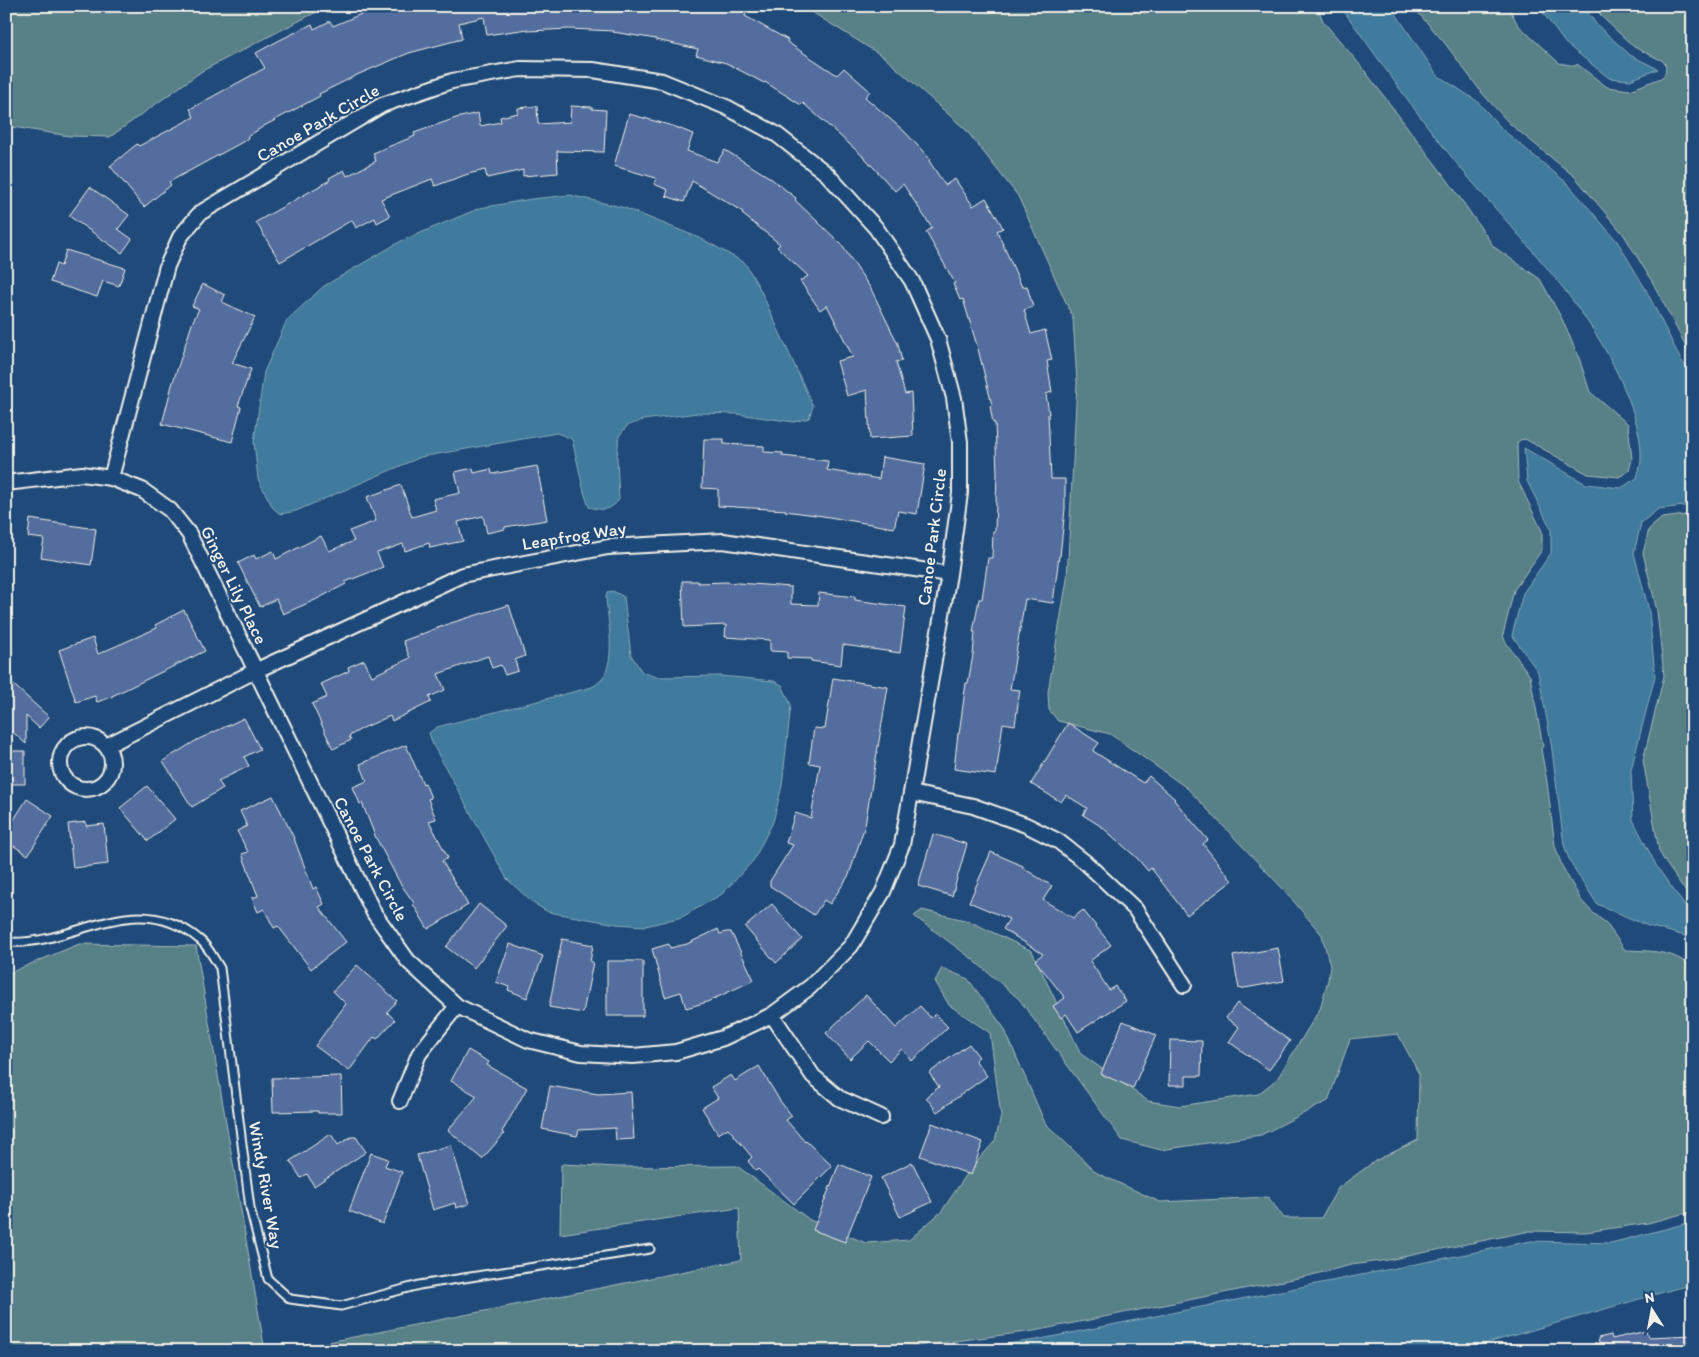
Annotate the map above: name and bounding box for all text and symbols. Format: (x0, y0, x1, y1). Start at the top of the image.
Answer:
street label: Canoe Park Circle (253, 79, 383, 167)
street label: Canoe Park Circle (913, 467, 951, 607)
street label: Leapfrog Way (520, 517, 628, 555)
street label: Ginger Lily Place (196, 522, 272, 648)
street label: Canoe Park Circle (329, 793, 413, 925)
street label: Windy River Way (244, 1119, 288, 1251)
north arrow (1626, 1284, 1676, 1334)
text: N (1643, 1288, 1656, 1307)

